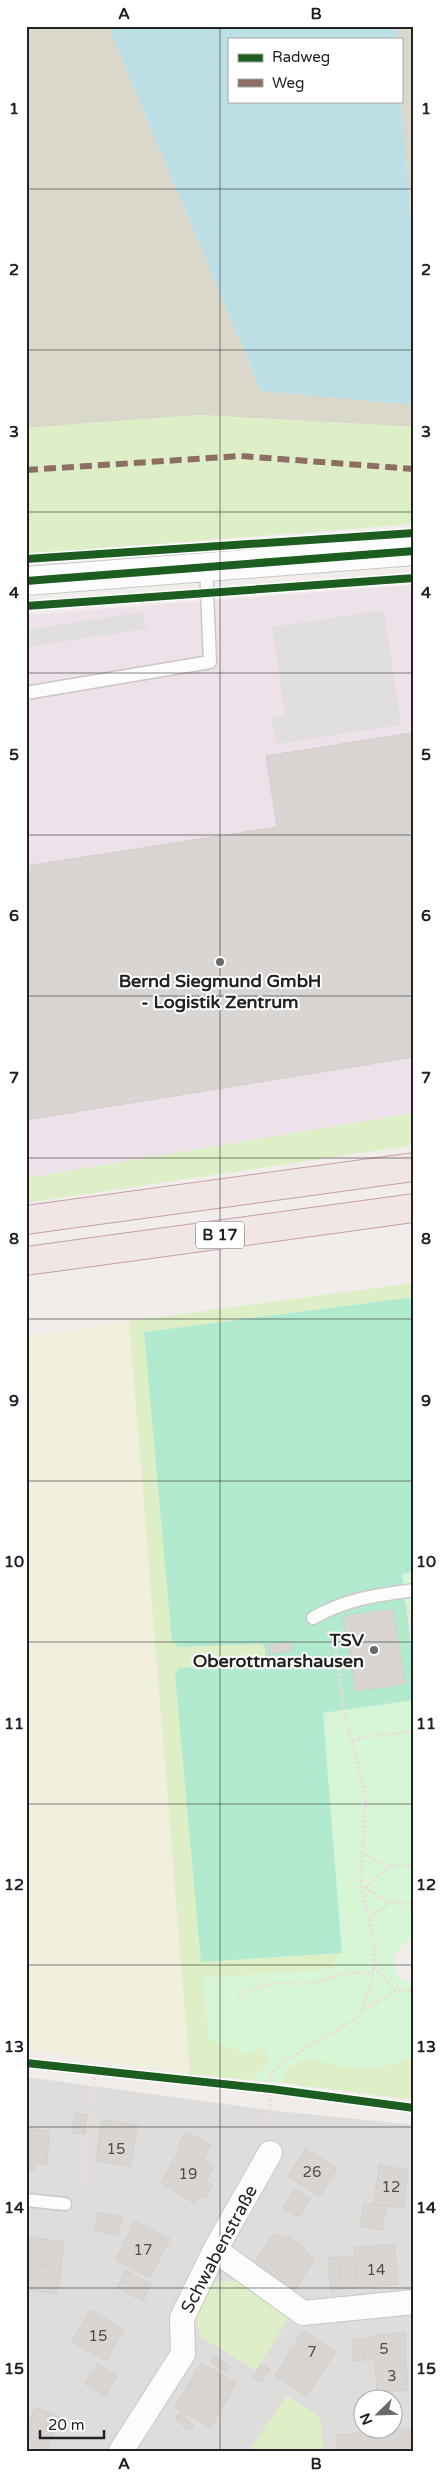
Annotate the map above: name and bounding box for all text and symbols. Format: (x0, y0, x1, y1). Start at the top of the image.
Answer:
text: A (118, 4, 130, 24)
text: B (310, 4, 322, 24)
legend (228, 38, 402, 102)
text: Radweg (272, 48, 330, 66)
text: Weg (272, 74, 304, 92)
text: 1 (9, 99, 19, 119)
text: 1 (421, 99, 431, 119)
text: 2 (9, 260, 19, 280)
text: 2 (421, 260, 431, 280)
text: 3 (9, 422, 19, 442)
text: 3 (421, 422, 431, 442)
text: 4 (9, 583, 19, 603)
text: 4 (421, 583, 431, 603)
text: 5 (9, 745, 19, 765)
text: 5 (421, 745, 431, 765)
text: 6 (9, 906, 19, 926)
text: 6 (421, 906, 431, 926)
marker: Bernd Siegmund GmbH - Logistik Zentrum (214, 956, 226, 968)
place label: Bernd Siegmund GmbH - Logistik Zentrum (119, 970, 321, 1013)
text: 7 (9, 1068, 19, 1088)
text: 7 (421, 1068, 431, 1088)
road number: B 17 (196, 1222, 244, 1248)
text: 8 (9, 1229, 19, 1249)
text: 8 (421, 1229, 431, 1249)
text: 9 (9, 1391, 19, 1411)
text: 9 (421, 1391, 431, 1411)
text: 10 (4, 1552, 24, 1572)
text: 10 (416, 1552, 436, 1572)
place label: TSV Oberottmarshausen (193, 1629, 365, 1672)
marker: TSV Oberottmarshausen (368, 1644, 380, 1656)
text: 11 (4, 1714, 24, 1734)
text: 11 (416, 1714, 436, 1734)
text: 12 (4, 1875, 24, 1895)
text: 12 (416, 1875, 436, 1895)
text: 13 (4, 2037, 24, 2057)
text: 13 (416, 2037, 436, 2057)
house number: 15 (107, 2140, 125, 2158)
house number: 26 (303, 2163, 321, 2181)
house number: 19 (179, 2165, 197, 2183)
house number: 12 (382, 2178, 400, 2196)
street label: Schwabenstraße (176, 2181, 262, 2317)
text: 14 (4, 2198, 24, 2218)
text: 14 (416, 2198, 436, 2218)
house number: 17 (134, 2241, 152, 2259)
house number: 14 (367, 2261, 385, 2279)
house number: 15 (89, 2327, 107, 2345)
house number: 5 (379, 2340, 389, 2358)
house number: 7 (307, 2343, 317, 2361)
text: 15 (4, 2359, 24, 2379)
text: 15 (416, 2359, 436, 2379)
house number: 3 (387, 2367, 397, 2385)
north arrow (352, 2390, 402, 2440)
scale bar (40, 2407, 104, 2439)
text: N (356, 2410, 377, 2427)
text: 20 m (48, 2416, 85, 2434)
text: A (118, 2454, 130, 2474)
text: B (310, 2454, 322, 2474)

